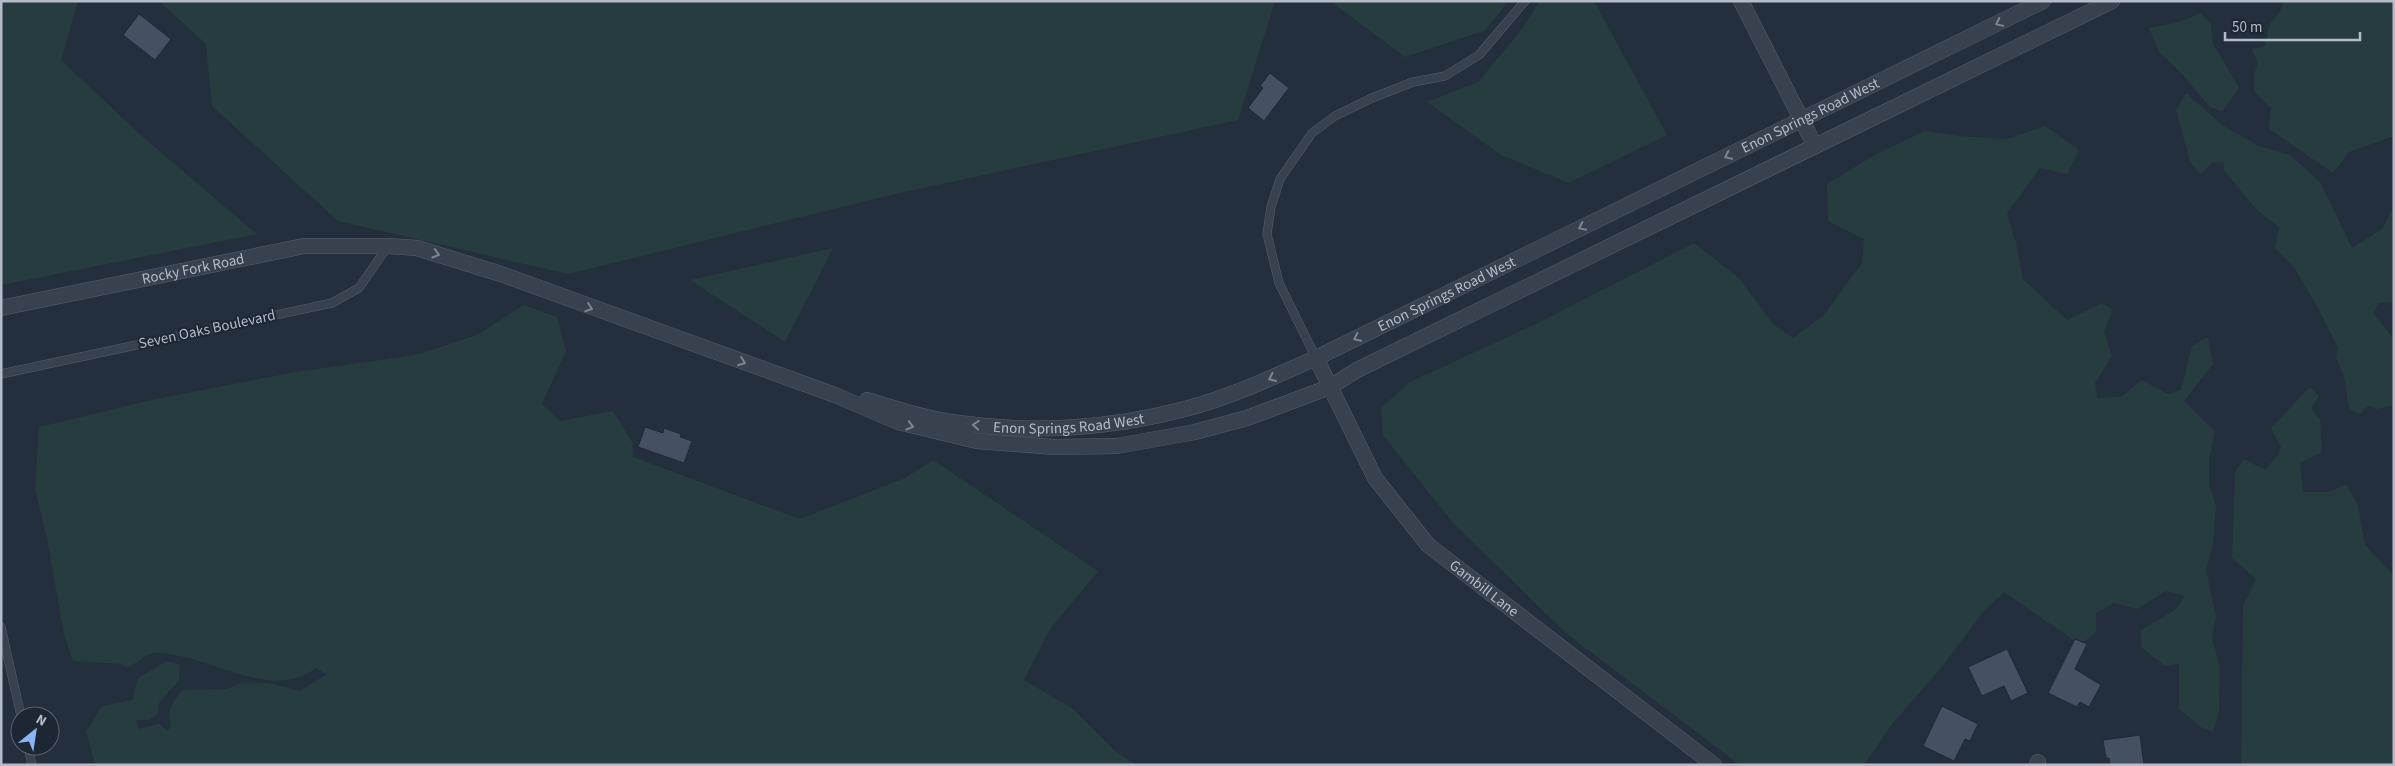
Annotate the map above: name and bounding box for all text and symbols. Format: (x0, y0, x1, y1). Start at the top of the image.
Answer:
scale bar (2225, 10, 2360, 42)
one-way arrow (1995, 16, 2004, 27)
text: 50 m (2232, 17, 2262, 38)
street label: Enon Springs Road West (1738, 73, 1883, 159)
one-way arrow (1724, 150, 1733, 160)
one-way arrow (1578, 221, 1587, 231)
street label: Rocky Fork Road (140, 248, 246, 290)
one-way arrow (431, 248, 439, 258)
street label: Enon Springs Road West (1374, 252, 1519, 337)
one-way arrow (584, 302, 593, 312)
street label: Seven Oaks Boulevard (137, 305, 277, 354)
one-way arrow (1353, 332, 1362, 342)
one-way arrow (737, 356, 746, 366)
one-way arrow (1268, 372, 1277, 382)
street label: Enon Springs Road West (992, 408, 1146, 439)
one-way arrow (905, 420, 914, 430)
one-way arrow (972, 420, 980, 431)
street label: Gambill Lane (1445, 555, 1523, 622)
north arrow (10, 706, 60, 756)
text: N (32, 710, 50, 732)

